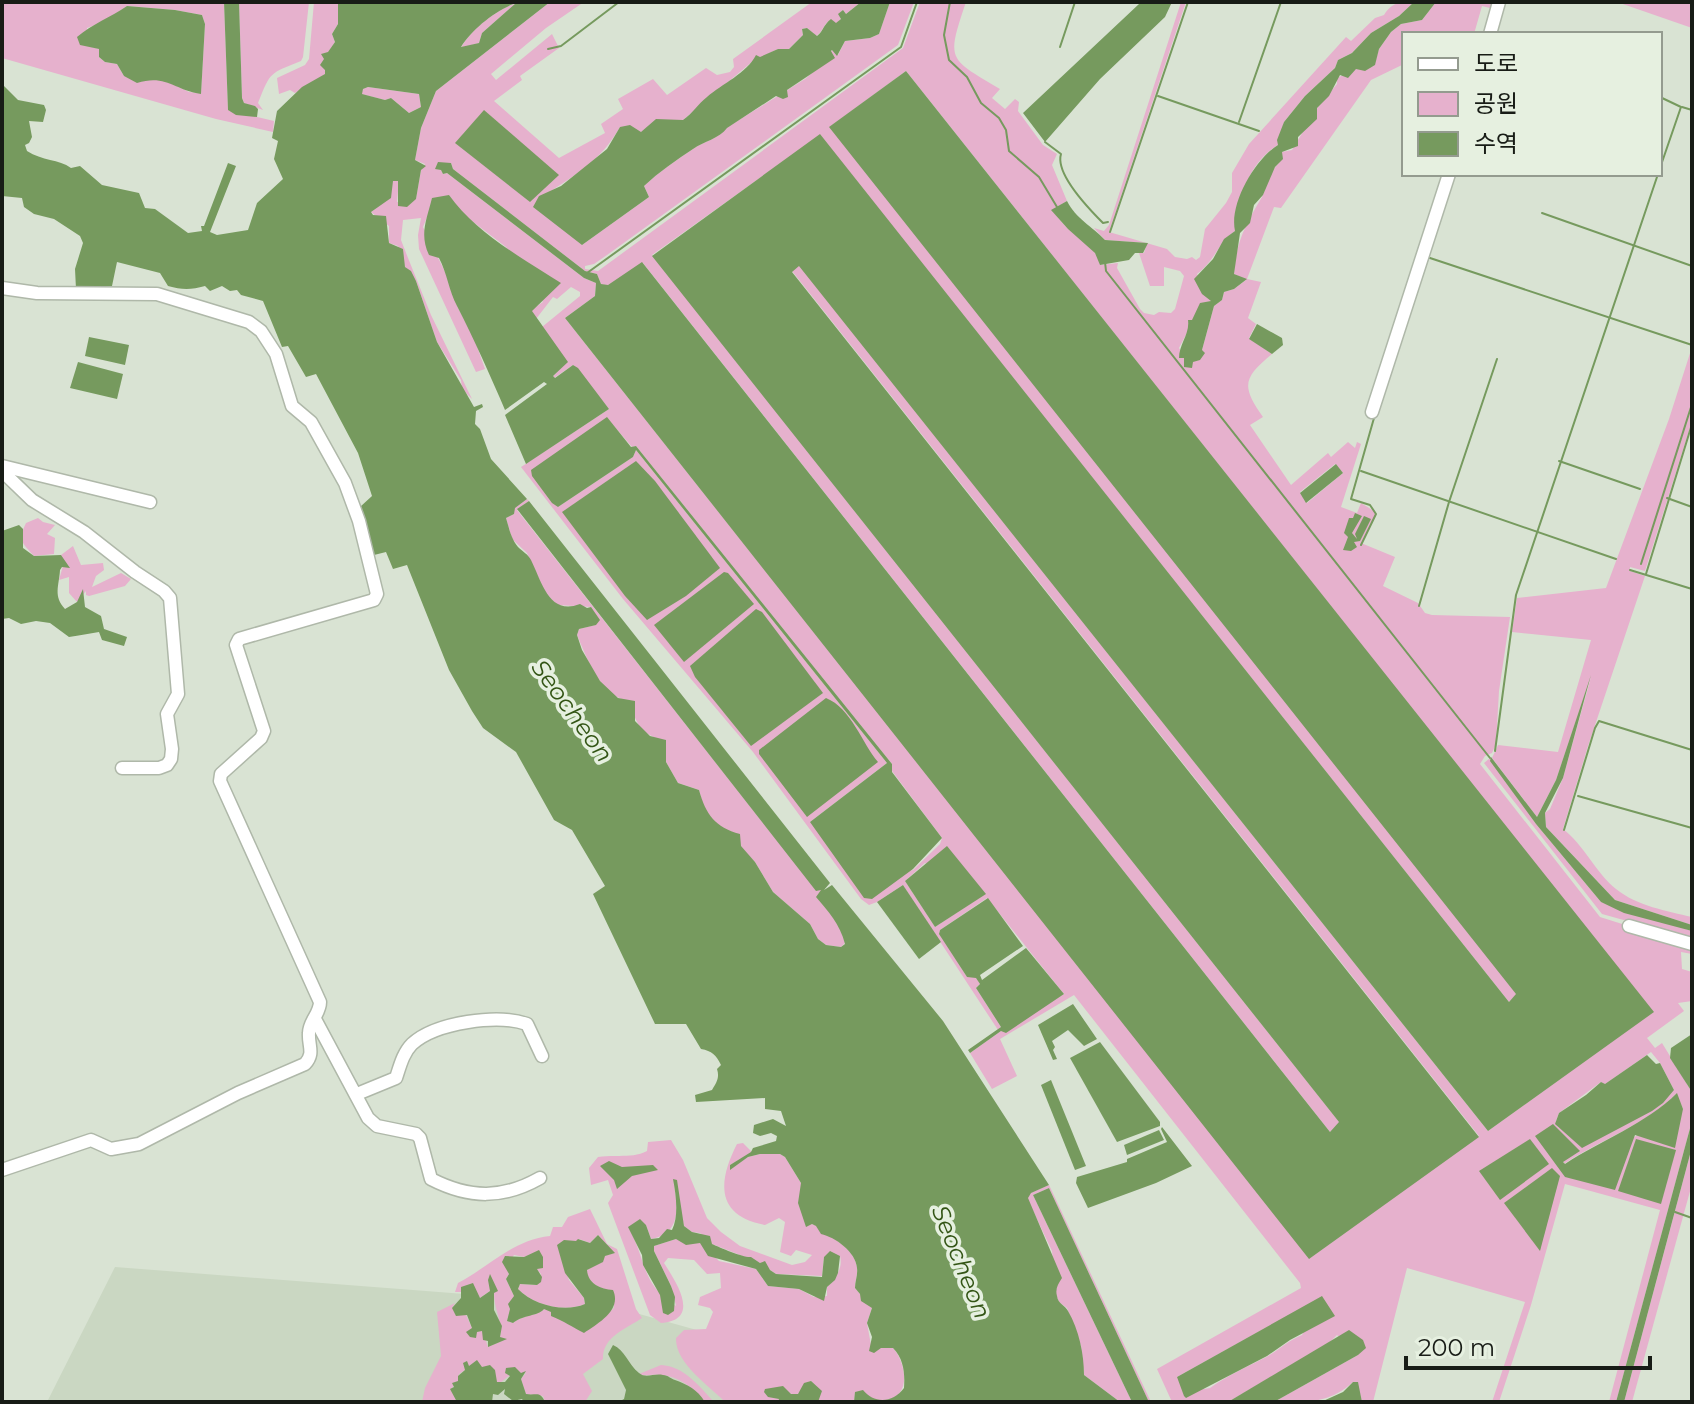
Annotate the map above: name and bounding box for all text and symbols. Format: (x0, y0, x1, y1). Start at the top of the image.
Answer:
legend (1402, 32, 1662, 176)
text: 도로 (1474, 49, 1518, 78)
text: 공원 (1474, 89, 1518, 118)
text: 수역 (1474, 129, 1518, 158)
water label: Seocheon (526, 654, 619, 768)
water label: Seocheon (926, 1201, 997, 1323)
scale bar (1406, 1320, 1650, 1370)
text: 200 m (1418, 1333, 1495, 1362)

